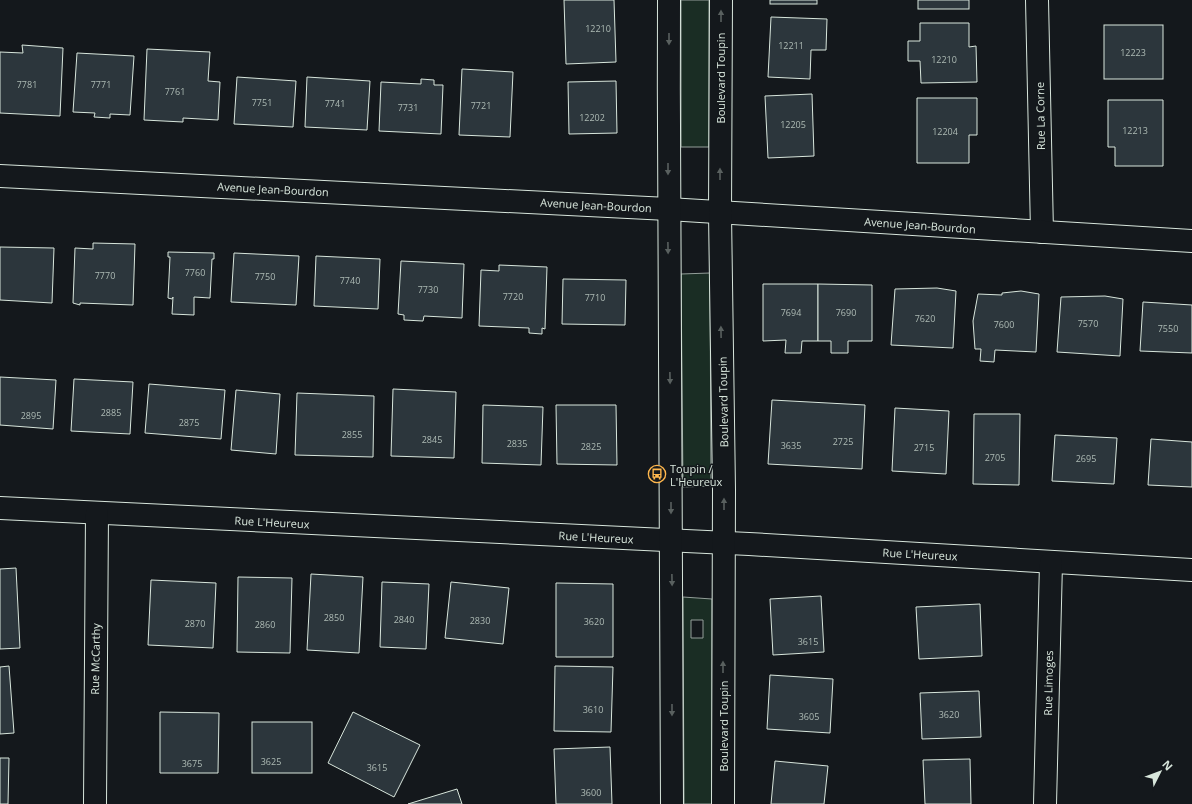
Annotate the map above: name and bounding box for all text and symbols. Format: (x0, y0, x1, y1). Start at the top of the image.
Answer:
one-way arrow (718, 9, 724, 22)
house number: 12210 (585, 22, 611, 35)
one-way arrow (666, 33, 672, 46)
street label: Boulevard Toupin (713, 33, 728, 123)
house number: 12211 (778, 39, 804, 52)
house number: 12223 (1120, 46, 1146, 59)
house number: 12210 (931, 53, 957, 66)
house number: 7781 (17, 78, 37, 91)
house number: 7771 (91, 78, 111, 91)
street label: Rue La Corne (1032, 82, 1048, 150)
house number: 7761 (165, 85, 185, 98)
house number: 7751 (252, 96, 272, 109)
house number: 7741 (325, 97, 345, 110)
house number: 7721 (471, 99, 491, 112)
house number: 7731 (398, 101, 418, 114)
house number: 12202 (579, 111, 605, 124)
house number: 12205 (780, 118, 806, 131)
house number: 12213 (1122, 124, 1148, 137)
house number: 12204 (932, 125, 958, 138)
one-way arrow (665, 163, 671, 176)
one-way arrow (717, 167, 723, 180)
street label: Avenue Jean-Bourdon (217, 179, 329, 199)
street label: Avenue Jean-Bourdon (540, 195, 652, 215)
street label: Avenue Jean-Bourdon (864, 214, 976, 236)
one-way arrow (665, 242, 672, 254)
house number: 7760 (185, 266, 205, 279)
house number: 7770 (95, 269, 115, 282)
house number: 7750 (255, 270, 275, 283)
house number: 7740 (340, 274, 360, 287)
house number: 7730 (418, 283, 438, 296)
house number: 7720 (503, 290, 523, 303)
house number: 7710 (585, 291, 605, 304)
house number: 7694 (781, 306, 801, 319)
house number: 7690 (836, 306, 856, 319)
house number: 7620 (915, 312, 935, 325)
house number: 7570 (1078, 317, 1098, 330)
house number: 7600 (994, 318, 1014, 331)
house number: 7550 (1158, 322, 1178, 335)
one-way arrow (718, 326, 725, 338)
street label: Boulevard Toupin (715, 356, 731, 448)
one-way arrow (667, 372, 673, 385)
house number: 2885 (101, 406, 121, 419)
house number: 2895 (21, 409, 41, 422)
house number: 2875 (179, 416, 199, 429)
house number: 2855 (342, 428, 362, 441)
house number: 2845 (422, 433, 442, 446)
house number: 2725 (833, 435, 853, 448)
house number: 2835 (507, 437, 527, 450)
house number: 3635 (781, 439, 801, 452)
house number: 2825 (581, 440, 601, 453)
house number: 2715 (914, 441, 934, 454)
house number: 2705 (985, 451, 1005, 464)
house number: 2695 (1076, 452, 1096, 465)
place label: Toupin / L'Heureux (670, 461, 723, 489)
bus stop icon: Toupin / L'Heureux (647, 464, 667, 484)
one-way arrow (721, 497, 727, 510)
one-way arrow (668, 502, 674, 515)
street label: Rue L'Heureux (234, 513, 310, 531)
street label: Rue L'Heureux (558, 528, 634, 546)
street label: Rue L'Heureux (882, 545, 958, 563)
one-way arrow (669, 574, 675, 587)
house number: 2850 (324, 611, 344, 624)
house number: 2840 (394, 613, 414, 626)
house number: 2830 (470, 614, 490, 627)
house number: 3620 (584, 615, 604, 628)
house number: 2870 (185, 617, 205, 630)
house number: 2860 (255, 618, 275, 631)
street label: Rue McCarthy (87, 623, 103, 695)
house number: 3615 (798, 635, 818, 648)
street label: Rue Limoges (1040, 650, 1056, 716)
one-way arrow (720, 660, 726, 673)
street label: Boulevard Toupin (716, 681, 731, 771)
house number: 3610 (583, 703, 603, 716)
one-way arrow (669, 704, 675, 717)
house number: 3620 (939, 708, 959, 721)
house number: 3605 (799, 710, 819, 723)
north arrow (1140, 752, 1180, 792)
house number: 3625 (261, 755, 281, 768)
house number: 3675 (182, 757, 202, 770)
text: N (1159, 757, 1176, 773)
house number: 3615 (367, 761, 387, 774)
house number: 3600 (581, 786, 601, 799)

